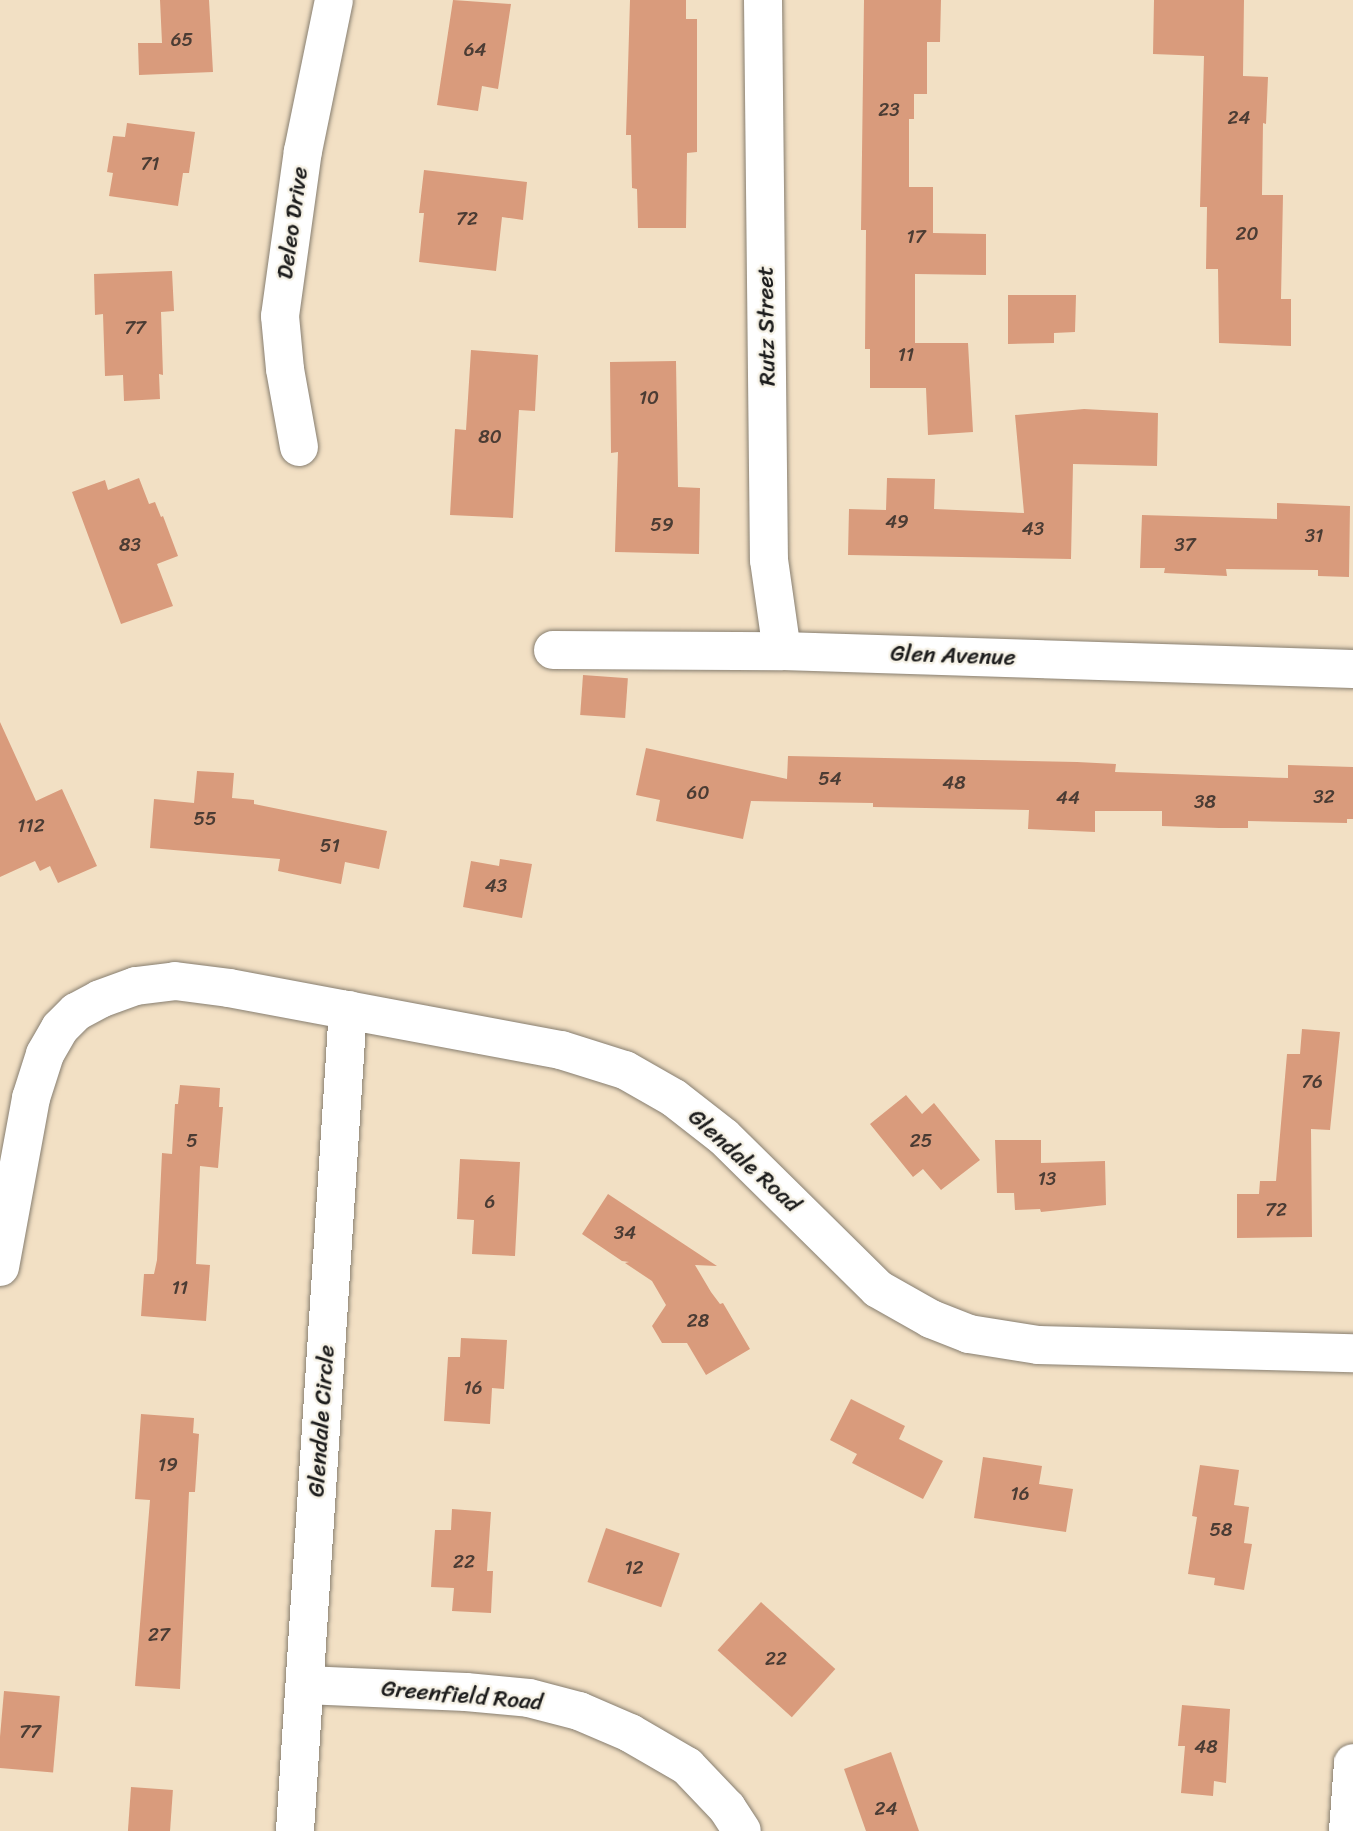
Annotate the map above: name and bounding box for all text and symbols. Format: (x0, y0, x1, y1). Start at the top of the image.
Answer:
house number: 65 (171, 29, 193, 51)
house number: 64 (464, 39, 486, 61)
house number: 23 (878, 99, 900, 121)
house number: 24 (1228, 107, 1250, 129)
house number: 71 (141, 153, 159, 175)
street label: Deleo Drive (271, 165, 315, 281)
house number: 72 (456, 208, 478, 230)
house number: 20 (1236, 223, 1258, 245)
house number: 17 (907, 226, 925, 248)
street label: Rutz Street (752, 266, 782, 386)
house number: 77 (124, 317, 146, 339)
house number: 11 (898, 344, 914, 366)
house number: 10 (639, 387, 659, 409)
house number: 80 (478, 426, 502, 448)
house number: 49 (885, 511, 909, 533)
house number: 59 (650, 514, 674, 536)
house number: 43 (1022, 518, 1044, 540)
house number: 31 (1305, 525, 1323, 547)
house number: 83 (119, 534, 141, 556)
house number: 37 (1174, 534, 1196, 556)
street label: Glen Avenue (890, 640, 1016, 672)
house number: 54 (818, 768, 842, 790)
house number: 48 (942, 772, 966, 794)
house number: 60 (687, 782, 709, 804)
house number: 32 (1313, 786, 1335, 808)
house number: 44 (1056, 787, 1080, 809)
house number: 38 (1194, 791, 1216, 813)
house number: 55 (193, 808, 217, 830)
house number: 112 (17, 815, 45, 837)
house number: 51 (320, 835, 340, 857)
house number: 43 (485, 875, 507, 897)
house number: 76 (1301, 1071, 1323, 1093)
street label: Glendale Road (682, 1103, 806, 1219)
house number: 5 (186, 1130, 198, 1152)
house number: 25 (910, 1130, 932, 1152)
house number: 13 (1038, 1168, 1056, 1190)
house number: 6 (485, 1191, 495, 1213)
house number: 72 (1265, 1199, 1287, 1221)
house number: 34 (614, 1222, 636, 1244)
house number: 11 (172, 1277, 188, 1299)
house number: 28 (687, 1310, 709, 1332)
street label: Glendale Circle (303, 1344, 341, 1498)
house number: 16 (464, 1377, 482, 1399)
house number: 19 (158, 1454, 178, 1476)
house number: 16 (1011, 1483, 1029, 1505)
house number: 58 (1209, 1519, 1233, 1541)
house number: 22 (453, 1551, 475, 1573)
house number: 12 (624, 1557, 644, 1579)
house number: 27 (148, 1624, 170, 1646)
house number: 22 (765, 1648, 787, 1670)
street label: Greenfield Road (380, 1675, 544, 1717)
house number: 77 (19, 1721, 41, 1743)
house number: 48 (1194, 1736, 1218, 1758)
house number: 24 (875, 1798, 897, 1820)

